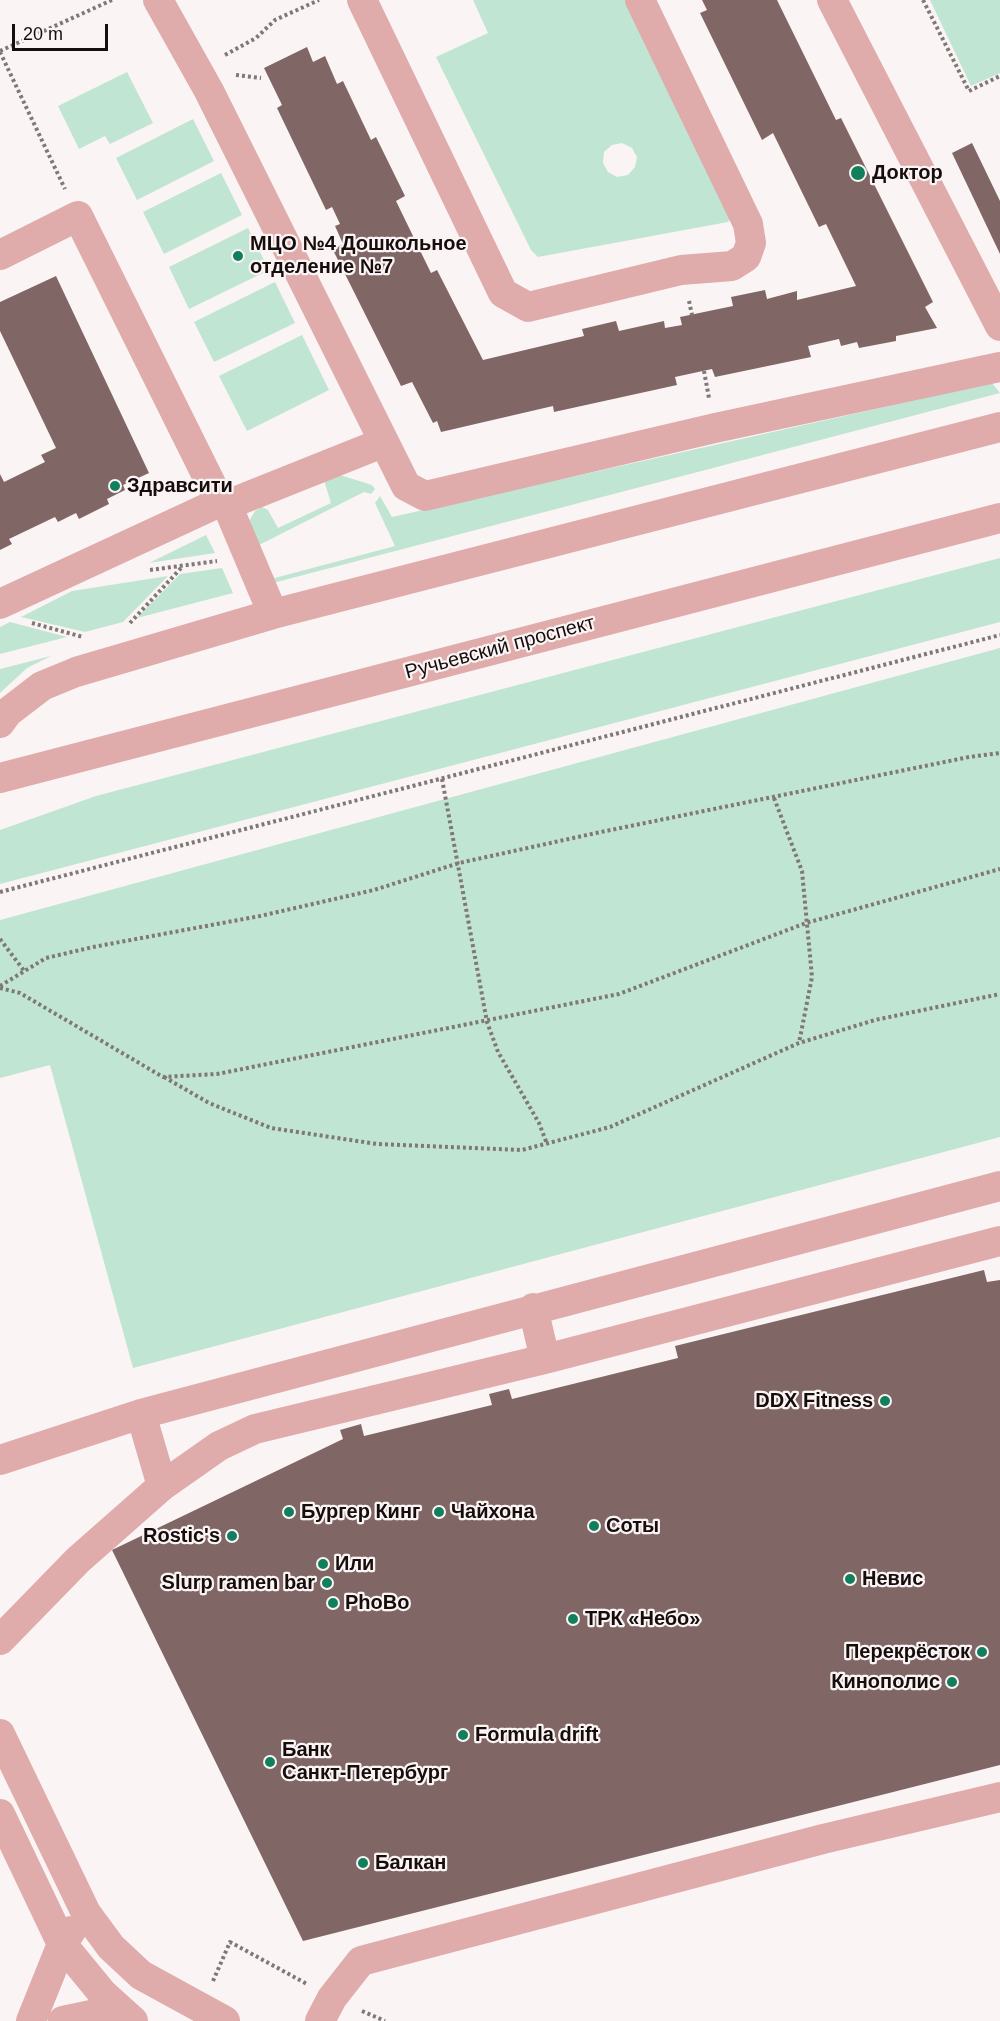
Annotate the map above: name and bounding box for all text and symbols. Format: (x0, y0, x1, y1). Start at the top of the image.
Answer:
scale bar (15, 12, 111, 50)
text: 20 m (23, 24, 63, 44)
place label: Доктор (872, 161, 943, 185)
marker: Доктор (849, 164, 867, 182)
place label: МЦО №4 Дошкольное отделение №7 (250, 232, 467, 279)
marker: МЦО №4 Дошкольное отделение №7 (231, 249, 245, 263)
place label: Здравсити (127, 474, 233, 498)
marker: Здравсити (108, 479, 122, 493)
street label: Ручьевский проспект (402, 611, 598, 685)
place label: DDX Fitness (755, 1389, 873, 1413)
marker: DDX Fitness (878, 1394, 892, 1408)
place label: Бургер Кинг (301, 1500, 420, 1524)
place label: Чайхона (451, 1500, 535, 1524)
marker: Бургер Кинг (282, 1505, 296, 1519)
marker: Чайхона (432, 1505, 446, 1519)
place label: Соты (606, 1514, 659, 1538)
marker: Соты (587, 1519, 601, 1533)
place label: Rostic's (143, 1524, 220, 1548)
marker: Rostic's (225, 1529, 239, 1543)
place label: Или (335, 1552, 374, 1576)
marker: Или (316, 1557, 330, 1571)
place label: Невис (862, 1567, 923, 1591)
place label: Slurp ramen bar (162, 1571, 315, 1595)
marker: Невис (843, 1572, 857, 1586)
marker: Slurp ramen bar (320, 1576, 334, 1590)
place label: PhoBo (345, 1591, 409, 1615)
marker: PhoBo (326, 1596, 340, 1610)
place label: ТРК «Небо» (585, 1607, 700, 1631)
marker: ТРК «Небо» (566, 1612, 580, 1626)
place label: Перекрёсток (845, 1640, 970, 1664)
marker: Перекрёсток (975, 1645, 989, 1659)
place label: Кинополис (831, 1670, 940, 1694)
marker: Кинополис (945, 1675, 959, 1689)
place label: Formula drift (475, 1723, 598, 1747)
marker: Formula drift (456, 1728, 470, 1742)
place label: Банк Санкт-Петербург (282, 1738, 448, 1785)
marker: Банк Санкт-Петербург (263, 1755, 277, 1769)
place label: Балкан (375, 1851, 446, 1875)
marker: Балкан (356, 1856, 370, 1870)

